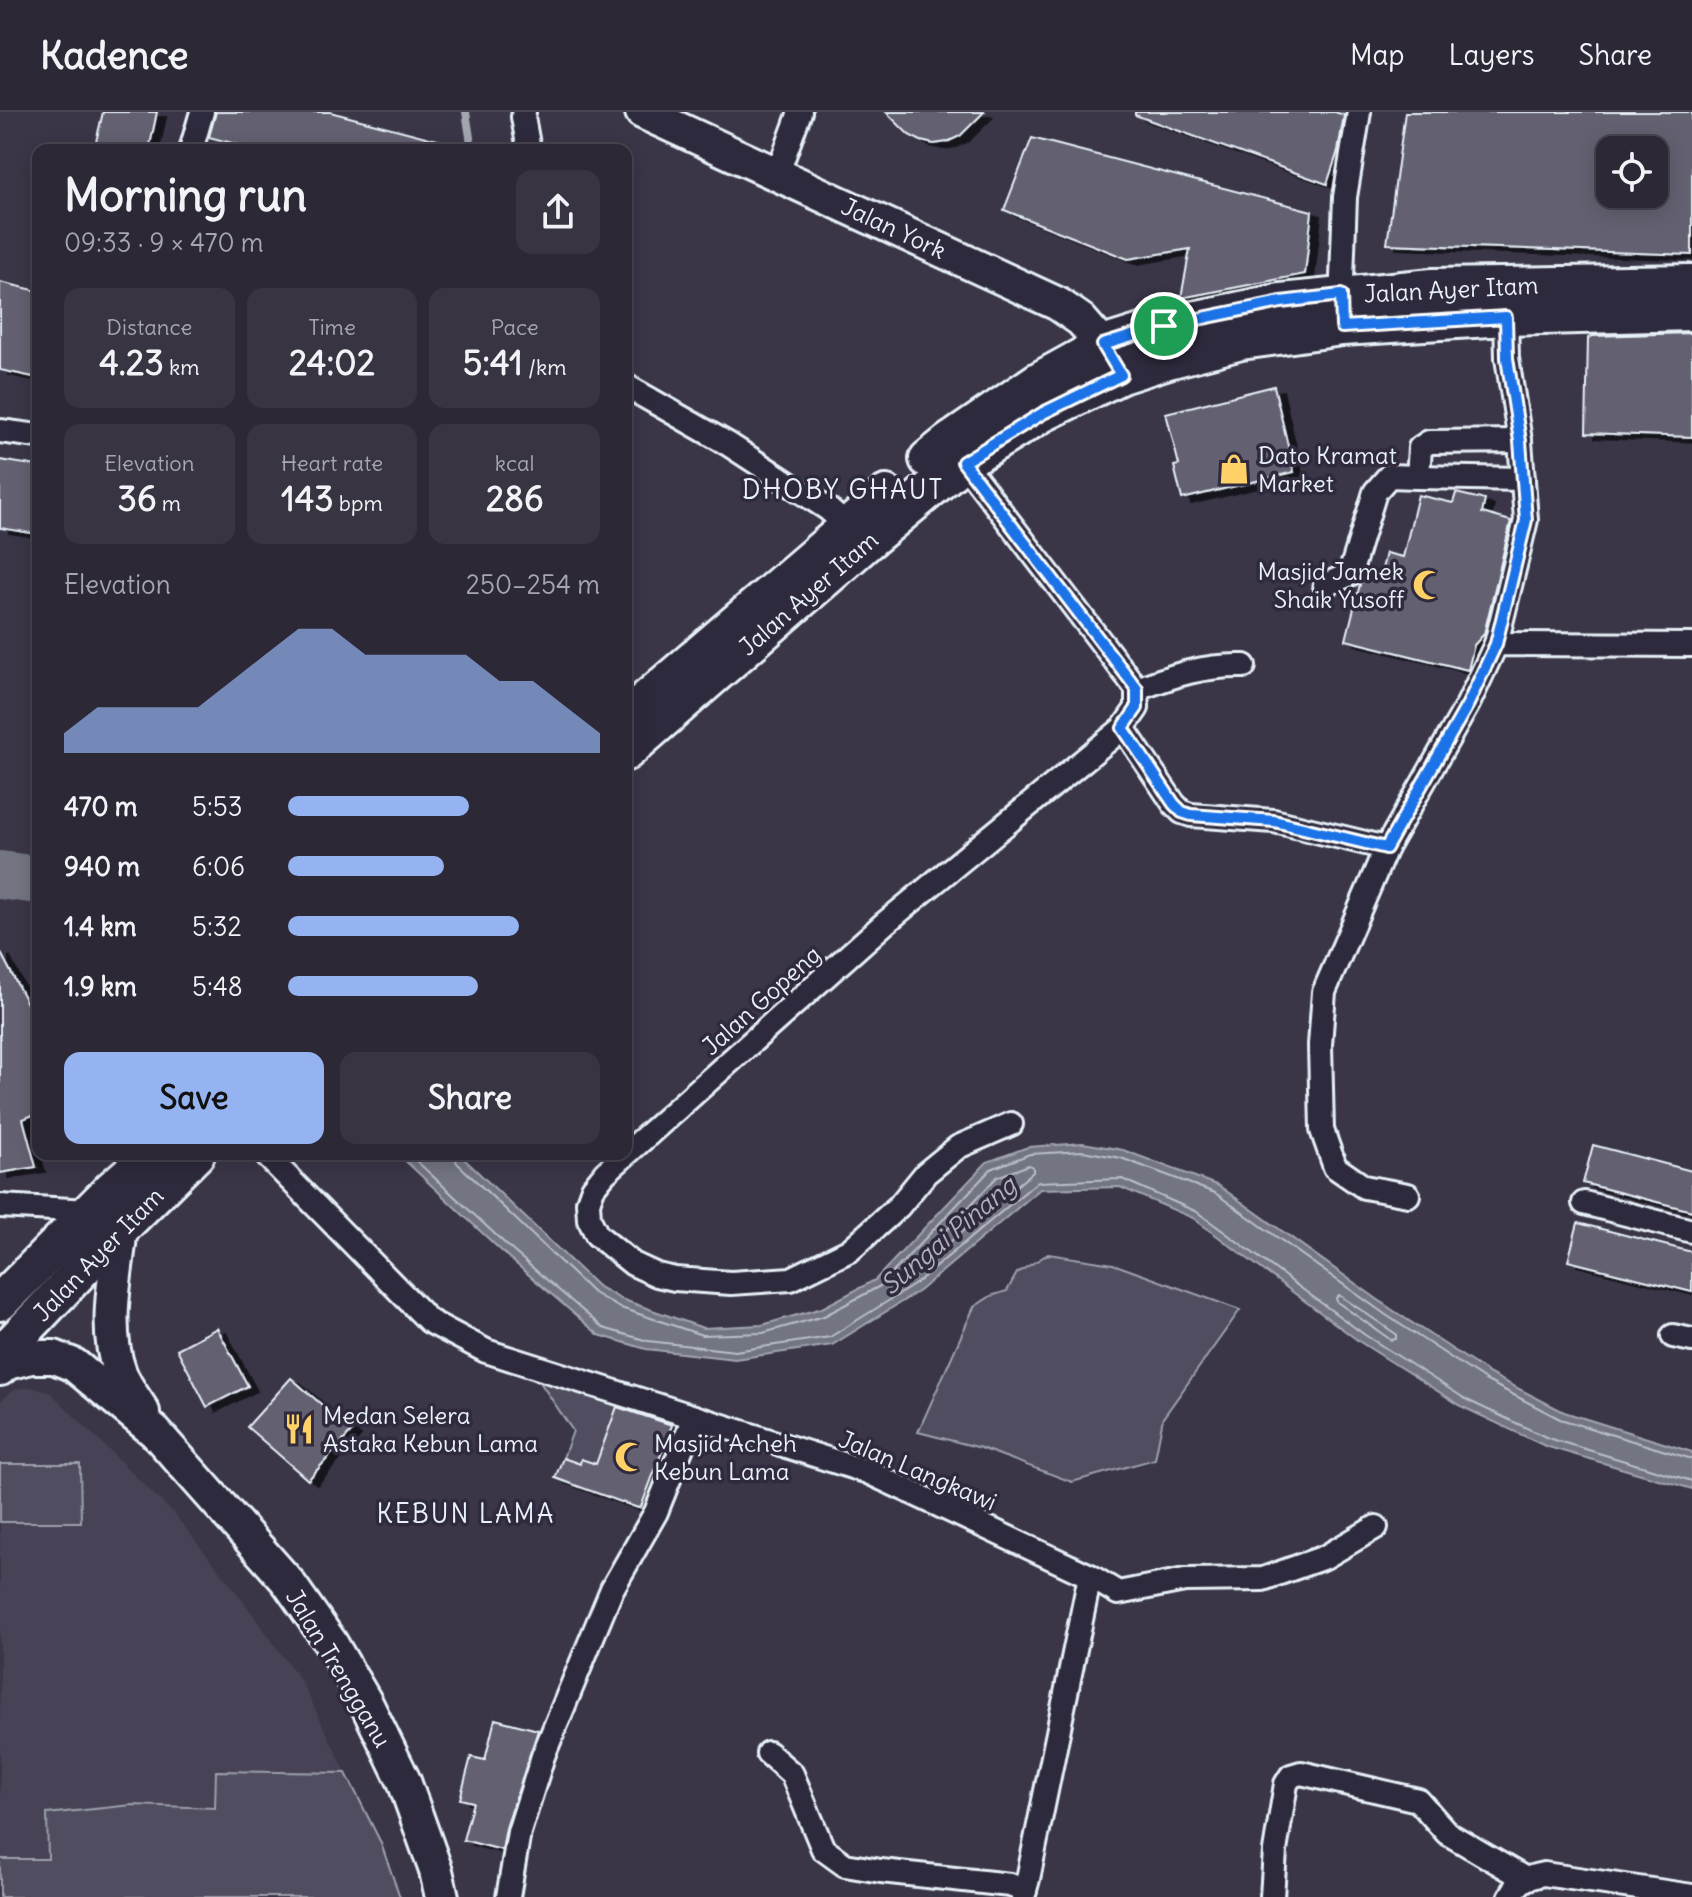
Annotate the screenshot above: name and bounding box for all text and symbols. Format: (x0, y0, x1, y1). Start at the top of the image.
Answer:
text: Kadence (40, 32, 189, 79)
text: Map (1350, 37, 1405, 73)
text: Layers (1449, 37, 1535, 73)
text: Share (1579, 37, 1652, 73)
map controls (1596, 136, 1668, 208)
button: locate (1596, 136, 1668, 208)
text: Morning run (64, 168, 307, 223)
button: share (516, 170, 600, 254)
street label: Jalan York (837, 191, 951, 265)
text: 09:33 · 9 × 470 m (64, 226, 264, 259)
street label: Jalan Ayer Itam (1363, 269, 1539, 309)
pin (1130, 292, 1198, 360)
icon: arrive (1142, 304, 1186, 348)
text: Distance (106, 313, 192, 341)
text: Time (308, 313, 356, 341)
text: Pace (491, 313, 539, 341)
text: 4.23 (99, 341, 164, 384)
text: 24:02 (289, 341, 375, 384)
text: 5:41 (463, 341, 523, 384)
text: km (164, 353, 200, 381)
text: /km (523, 353, 567, 381)
place label: Dato Kramat Market (1258, 440, 1397, 498)
text: Elevation (104, 449, 194, 477)
text: Heart rate (281, 449, 383, 477)
text: kcal (495, 449, 534, 477)
shop icon: Dato Kramat Market (1217, 452, 1251, 486)
district label: DHOBY GHAUT (742, 473, 944, 506)
text: 36 (118, 477, 157, 520)
text: 143 (281, 477, 334, 520)
text: 286 (486, 477, 544, 520)
text: m (157, 489, 181, 517)
text: bpm (334, 489, 383, 517)
street label: Jalan Ayer Itam (732, 524, 884, 662)
place label: Masjid Jamek Shaik Yusoff (1257, 556, 1405, 614)
text: Elevation (64, 568, 171, 601)
text: 250–254 m (466, 568, 600, 601)
mosque icon: Masjid Jamek Shaik Yusoff (1411, 568, 1445, 602)
text: 470 m (64, 790, 138, 823)
text: 5:53 (192, 790, 243, 823)
text: 940 m (64, 850, 140, 883)
text: 6:06 (192, 850, 245, 883)
text: 1.4 km (64, 910, 137, 943)
text: 5:32 (192, 910, 242, 943)
street label: Jalan Gopeng (696, 939, 826, 1061)
text: 1.9 km (64, 970, 137, 1003)
text: 5:48 (192, 970, 243, 1003)
button: Save (64, 1052, 324, 1144)
button: Share (340, 1052, 600, 1144)
water label: Sungai Pinang (873, 1167, 1024, 1301)
street label: Jalan Ayer Itam (27, 1181, 169, 1327)
place label: Medan Selera Astaka Kebun Lama (323, 1400, 538, 1458)
restaurant icon: Medan Selera Astaka Kebun Lama (282, 1412, 316, 1446)
street label: Jalan Langkawi (835, 1423, 1001, 1517)
place label: Masjid Acheh Kebun Lama (654, 1428, 797, 1486)
mosque icon: Masjid Acheh Kebun Lama (613, 1440, 647, 1474)
district label: KEBUN LAMA (377, 1497, 555, 1530)
street label: Jalan Trengganu (280, 1583, 398, 1753)

